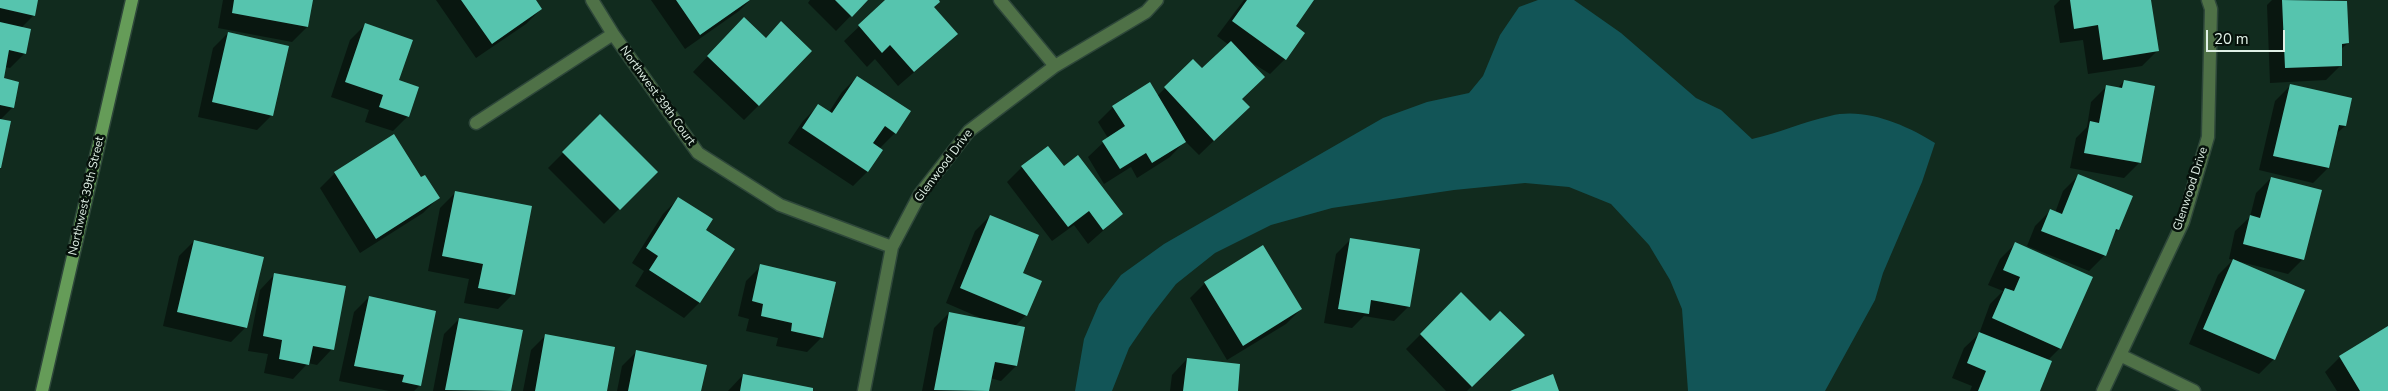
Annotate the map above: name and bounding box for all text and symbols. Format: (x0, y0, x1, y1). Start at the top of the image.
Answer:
scale bar (2208, 20, 2287, 52)
text: 20 m (2214, 29, 2249, 49)
street label: Northwest 39th Court (616, 44, 698, 148)
street label: Glenwood Drive (912, 127, 976, 205)
street label: Northwest 39th Street (66, 135, 108, 257)
street label: Glenwood Drive (2171, 145, 2211, 233)

